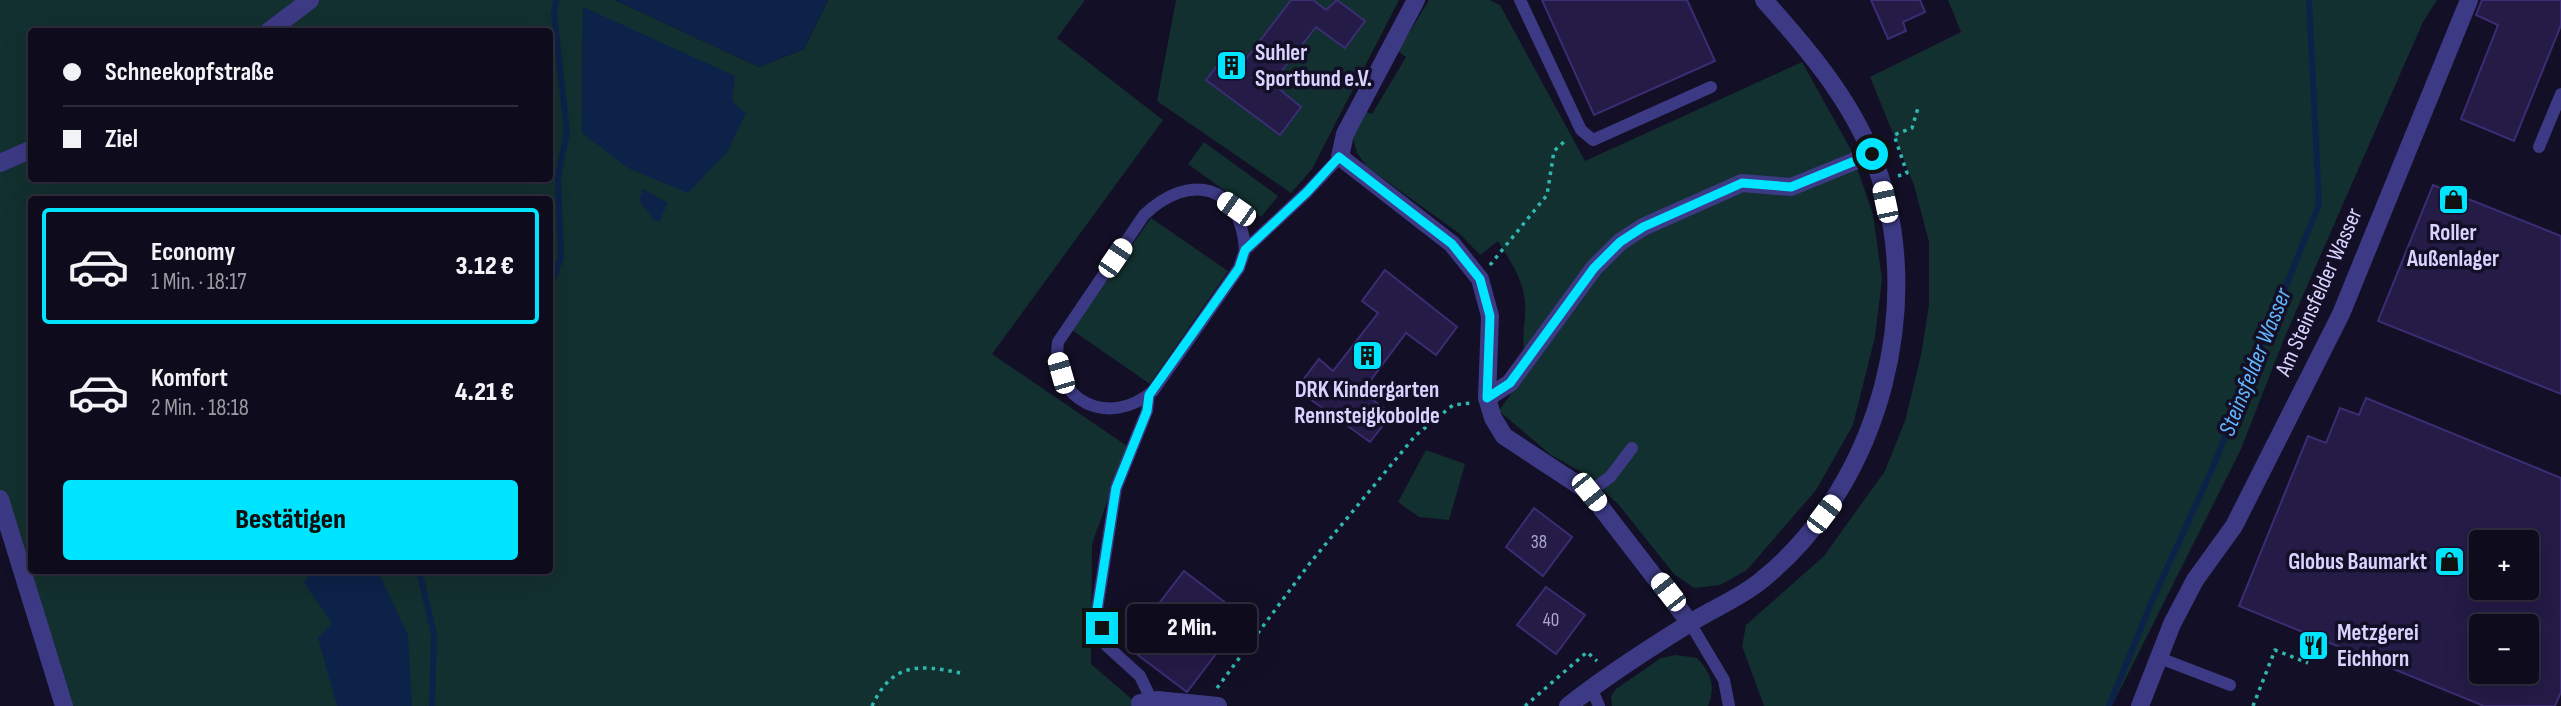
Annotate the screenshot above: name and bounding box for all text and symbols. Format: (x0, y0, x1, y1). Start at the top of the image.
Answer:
place label: Suhler Sportbund e.V. (1255, 39, 1372, 93)
building icon: Suhler Sportbund e.V. (1215, 49, 1249, 83)
text: Schneekopfstraße (105, 57, 274, 88)
text: Ziel (105, 124, 138, 155)
route start (1856, 138, 1888, 170)
car (1871, 179, 1900, 225)
shop icon: Roller Außenlager (2436, 182, 2470, 216)
car (1213, 188, 1260, 230)
street label: Am Steinsfelder Wasser (2269, 203, 2369, 381)
place label: Roller Außenlager (2406, 219, 2499, 273)
icon: car (67, 235, 130, 298)
car (1095, 235, 1136, 281)
text: Economy (151, 237, 235, 268)
text: 3.12 € (455, 251, 514, 282)
text: 1 Min. · 18:17 (151, 268, 246, 296)
water label: Steinsfelder Wasser (2212, 283, 2298, 440)
building icon: DRK Kindergarten Rennsteigkobolde (1350, 339, 1384, 373)
car (1046, 350, 1077, 396)
icon: car (67, 361, 130, 424)
text: Komfort (151, 363, 228, 394)
place label: DRK Kindergarten Rennsteigkobolde (1294, 376, 1440, 430)
text: 4.21 € (455, 377, 514, 408)
text: 2 Min. · 18:18 (151, 394, 249, 422)
car (1568, 469, 1611, 515)
button: Bestätigen (63, 480, 518, 560)
car (1803, 491, 1846, 537)
map controls (2469, 530, 2539, 684)
button: + (2469, 530, 2539, 600)
house number: 38 (1531, 531, 1547, 554)
shop icon: Globus Baumarkt (2433, 545, 2467, 579)
place label: Globus Baumarkt (2288, 548, 2427, 576)
car (1647, 569, 1690, 615)
callout: 2 Min. (1126, 604, 1256, 652)
house number: 40 (1543, 609, 1559, 632)
route end (1086, 612, 1118, 644)
text: 2 Min. (1167, 614, 1217, 642)
button: − (2469, 614, 2539, 684)
place label: Metzgerei Eichhorn (2337, 619, 2419, 673)
restaurant icon: Metzgerei Eichhorn (2297, 629, 2331, 663)

